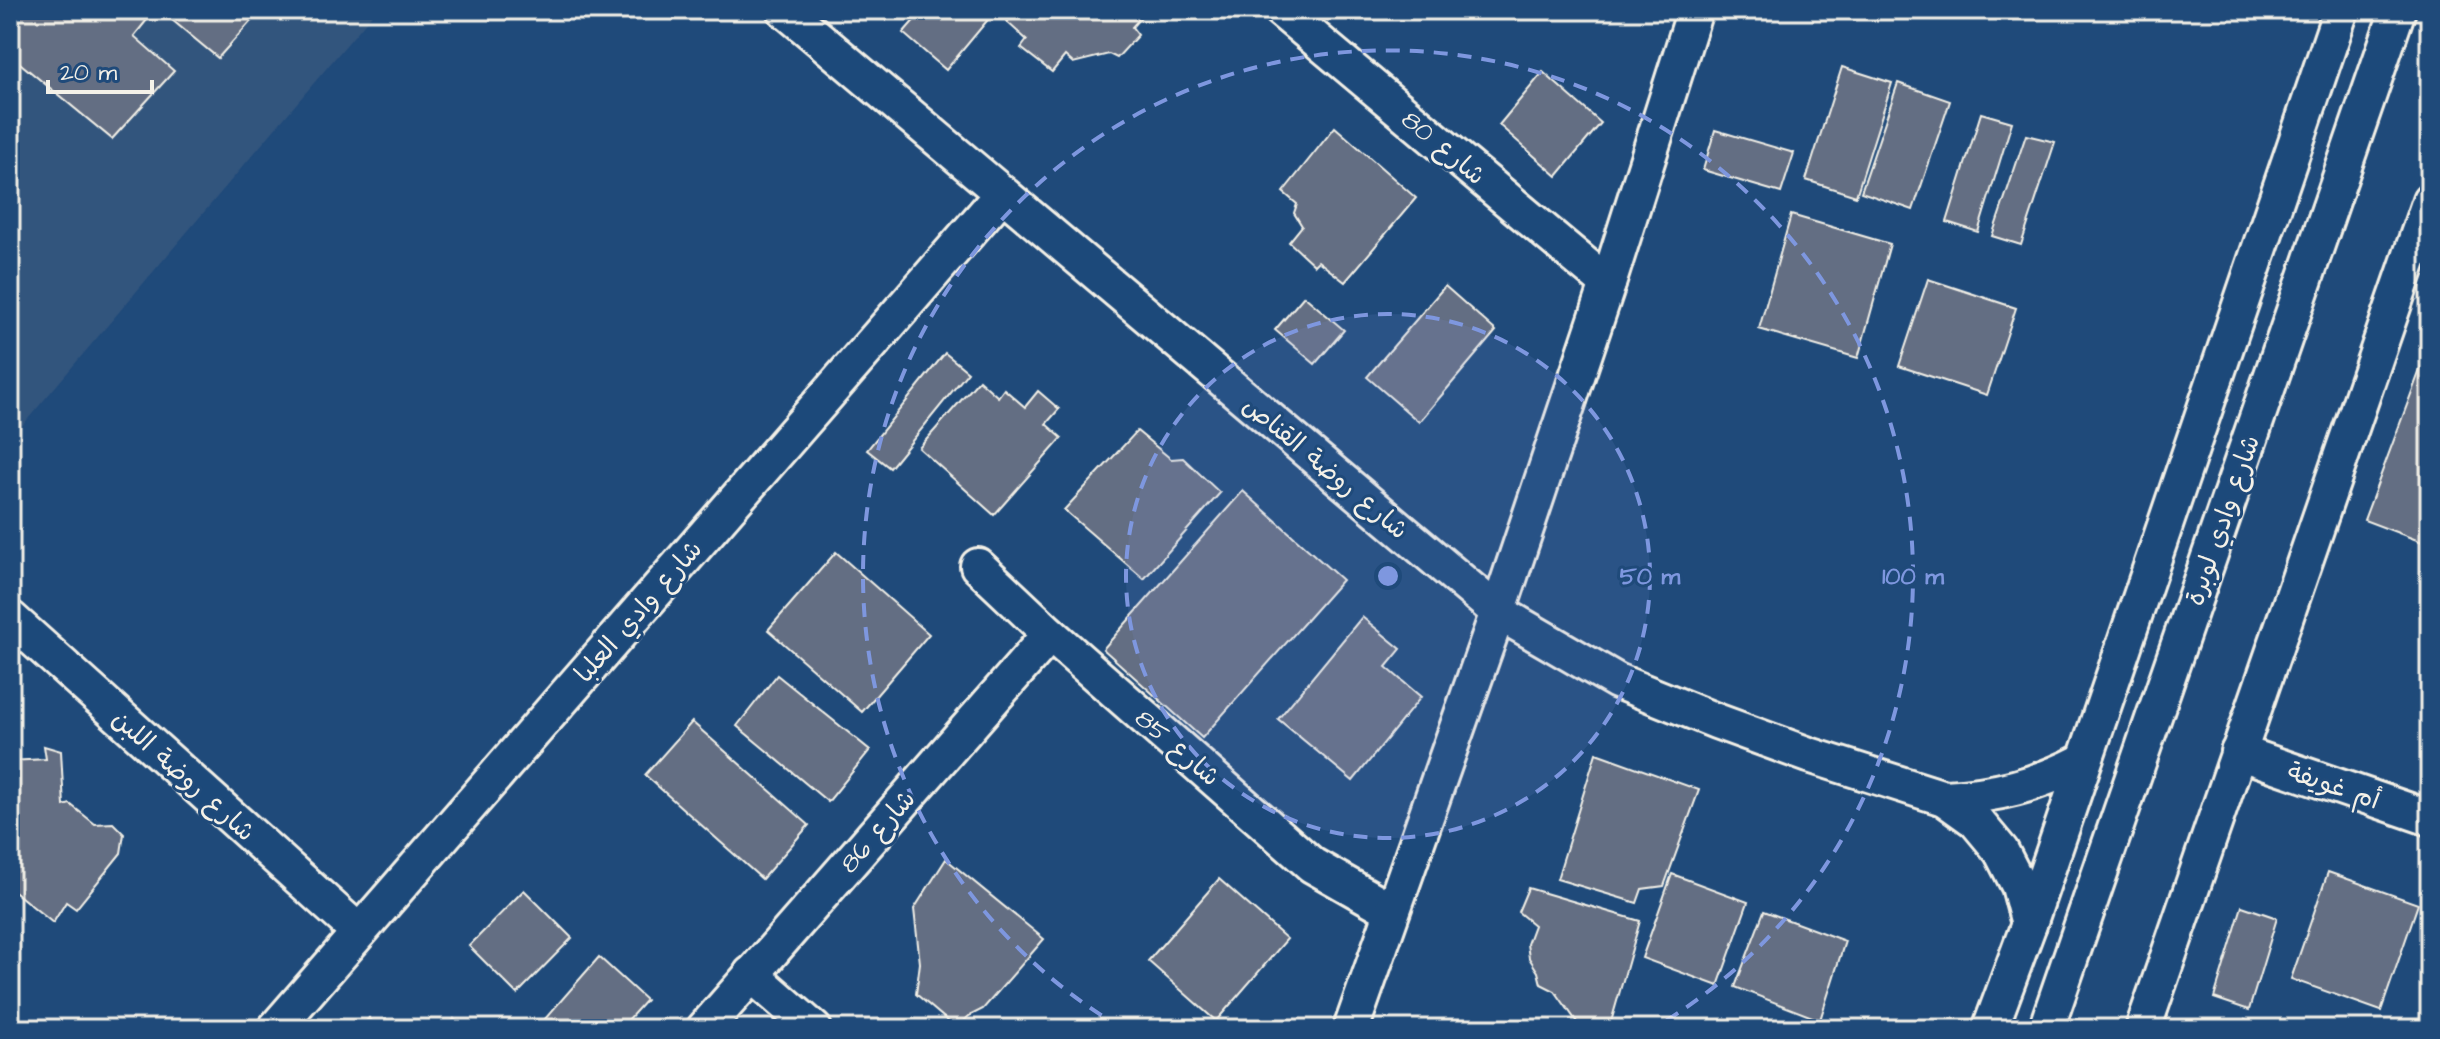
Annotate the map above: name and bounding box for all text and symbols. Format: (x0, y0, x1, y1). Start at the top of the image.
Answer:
scale bar (48, 44, 152, 94)
text: 20 m (60, 56, 117, 90)
street label: شارع 80 (1394, 102, 1493, 194)
street label: شارع روضة القناص (1235, 388, 1416, 548)
street label: شارع وادي لوبرة (2177, 430, 2269, 610)
street label: شارع وادي العلبا (567, 533, 711, 691)
text: 50 m (1620, 560, 1681, 594)
text: 100 m (1882, 560, 1944, 594)
centre of rings (1374, 562, 1402, 590)
street label: شارع 85 (1127, 701, 1228, 795)
street label: شارع روضة اللبن (104, 702, 263, 850)
street label: أم غويفة (2282, 753, 2385, 820)
street label: شارع 86 (831, 782, 924, 881)

